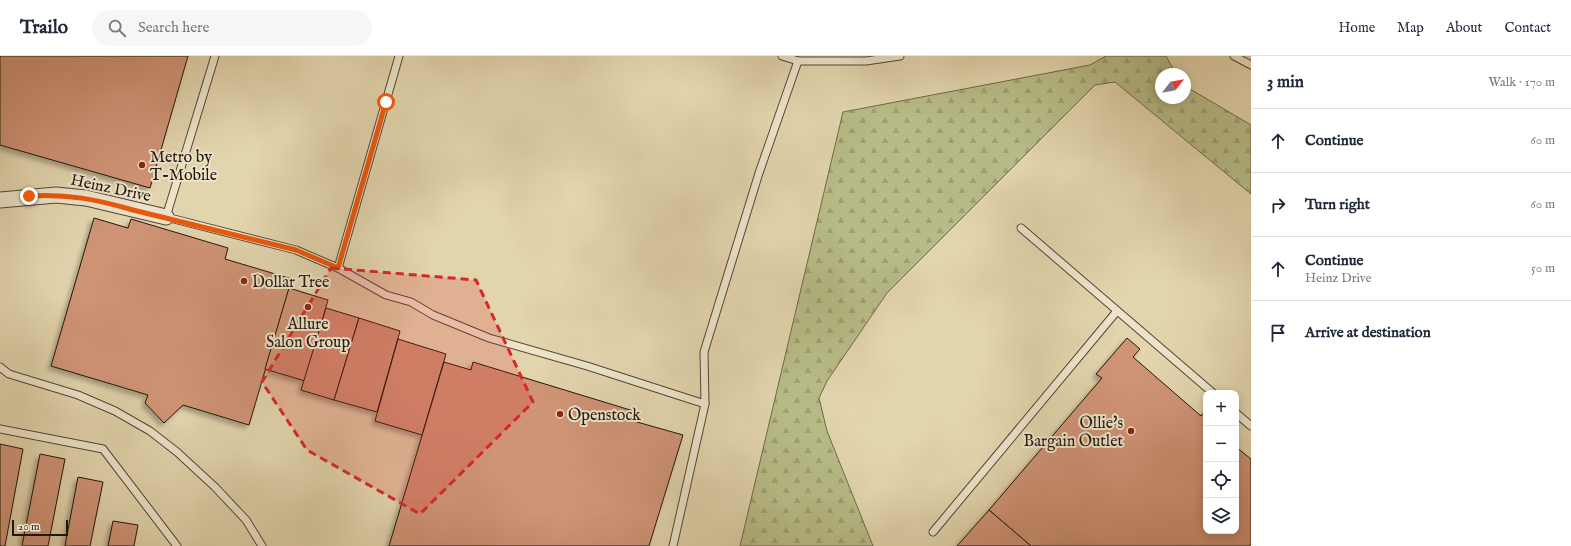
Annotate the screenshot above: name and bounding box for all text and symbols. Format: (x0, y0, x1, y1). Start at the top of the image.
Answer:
search box (92, 10, 372, 46)
text: Trailo (20, 16, 68, 40)
icon: search (106, 17, 128, 39)
text: Search here (138, 18, 209, 37)
text: Home (1339, 19, 1375, 37)
text: Map (1397, 19, 1424, 37)
text: About (1446, 19, 1482, 37)
text: Contact (1504, 19, 1551, 37)
north arrow (1155, 68, 1191, 104)
text: 3 min (1267, 72, 1304, 93)
text: Walk · 170 m (1489, 74, 1555, 91)
route start (377, 93, 395, 111)
icon: ahead (1267, 130, 1289, 152)
text: Continue (1305, 131, 1363, 150)
text: 60 m (1530, 132, 1555, 149)
place label: Metro by T-Mobile (150, 148, 217, 186)
marker: Metro by T-Mobile (137, 160, 147, 170)
street label: Heinz Drive (68, 171, 153, 207)
route end (20, 187, 38, 205)
icon: right (1267, 194, 1289, 216)
text: Turn right (1305, 195, 1370, 214)
text: 60 m (1530, 196, 1555, 213)
text: Continue (1305, 251, 1363, 270)
icon: ahead (1267, 258, 1289, 280)
text: 50 m (1531, 260, 1555, 277)
text: Heinz Drive (1305, 270, 1372, 287)
place label: Dollar Tree (252, 273, 329, 293)
marker: Dollar Tree (239, 276, 249, 286)
marker: Allure Salon Group (303, 302, 313, 312)
place label: Allure Salon Group (266, 315, 350, 353)
icon: arrive (1267, 322, 1289, 344)
text: Arrive at destination (1305, 323, 1431, 342)
map controls (1203, 390, 1239, 534)
button: + (1203, 390, 1239, 426)
place label: Openstock (568, 406, 641, 426)
marker: Openstock (555, 409, 565, 419)
place label: Ollie's Bargain Outlet (1024, 414, 1124, 452)
marker: Ollie's Bargain Outlet (1126, 426, 1136, 436)
button: − (1203, 426, 1239, 462)
button: locate (1203, 462, 1239, 498)
button: layers (1203, 498, 1239, 534)
scale bar (12, 518, 68, 537)
text: 20 m (18, 520, 39, 534)

